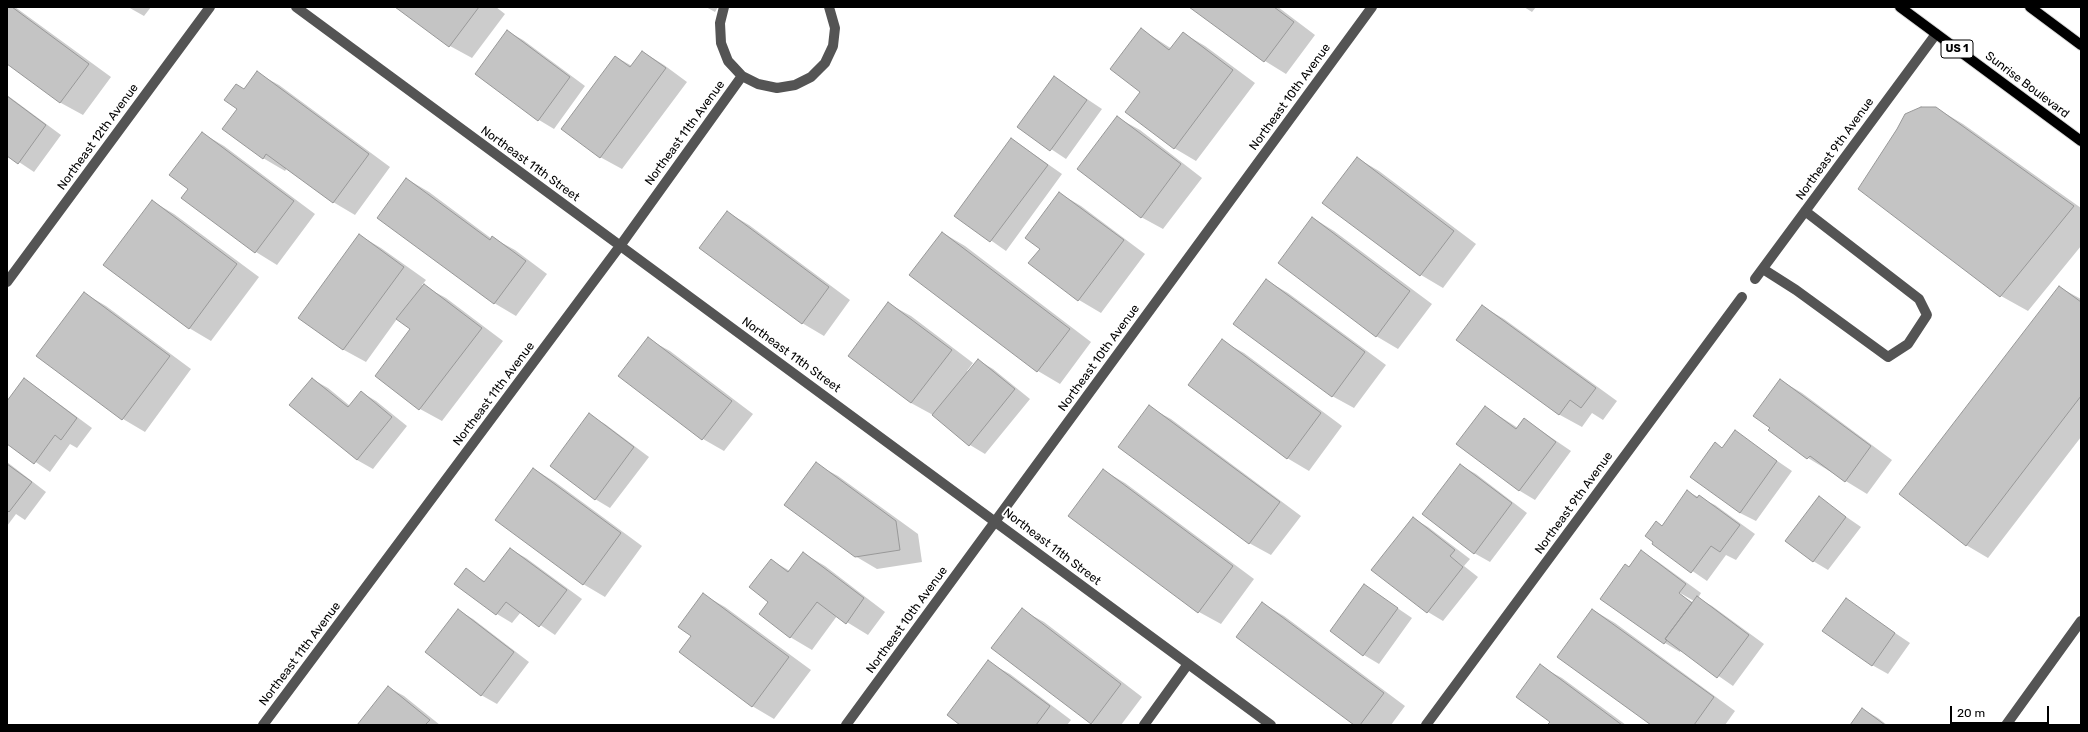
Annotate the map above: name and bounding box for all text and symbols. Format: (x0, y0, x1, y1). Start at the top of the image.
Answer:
road number: US 1 (1941, 40, 1973, 58)
street label: Northeast 10th Avenue (1246, 41, 1334, 153)
street label: Sunrise Boulevard (1982, 49, 2072, 121)
street label: Northeast 11th Avenue (642, 78, 728, 188)
street label: Northeast 12th Avenue (55, 81, 141, 193)
street label: Northeast 9th Avenue (1793, 95, 1877, 203)
street label: Northeast 11th Street (478, 123, 582, 205)
street label: Northeast 10th Avenue (1055, 302, 1143, 414)
street label: Northeast 11th Street (739, 314, 843, 396)
street label: Northeast 11th Avenue (450, 339, 538, 449)
street label: Northeast 9th Avenue (1532, 449, 1616, 557)
street label: Northeast 11th Street (1000, 506, 1104, 588)
street label: Northeast 10th Avenue (863, 564, 951, 676)
street label: Northeast 11th Avenue (256, 599, 344, 709)
scale bar (1952, 698, 2051, 724)
text: 20 m (1957, 706, 1985, 720)

